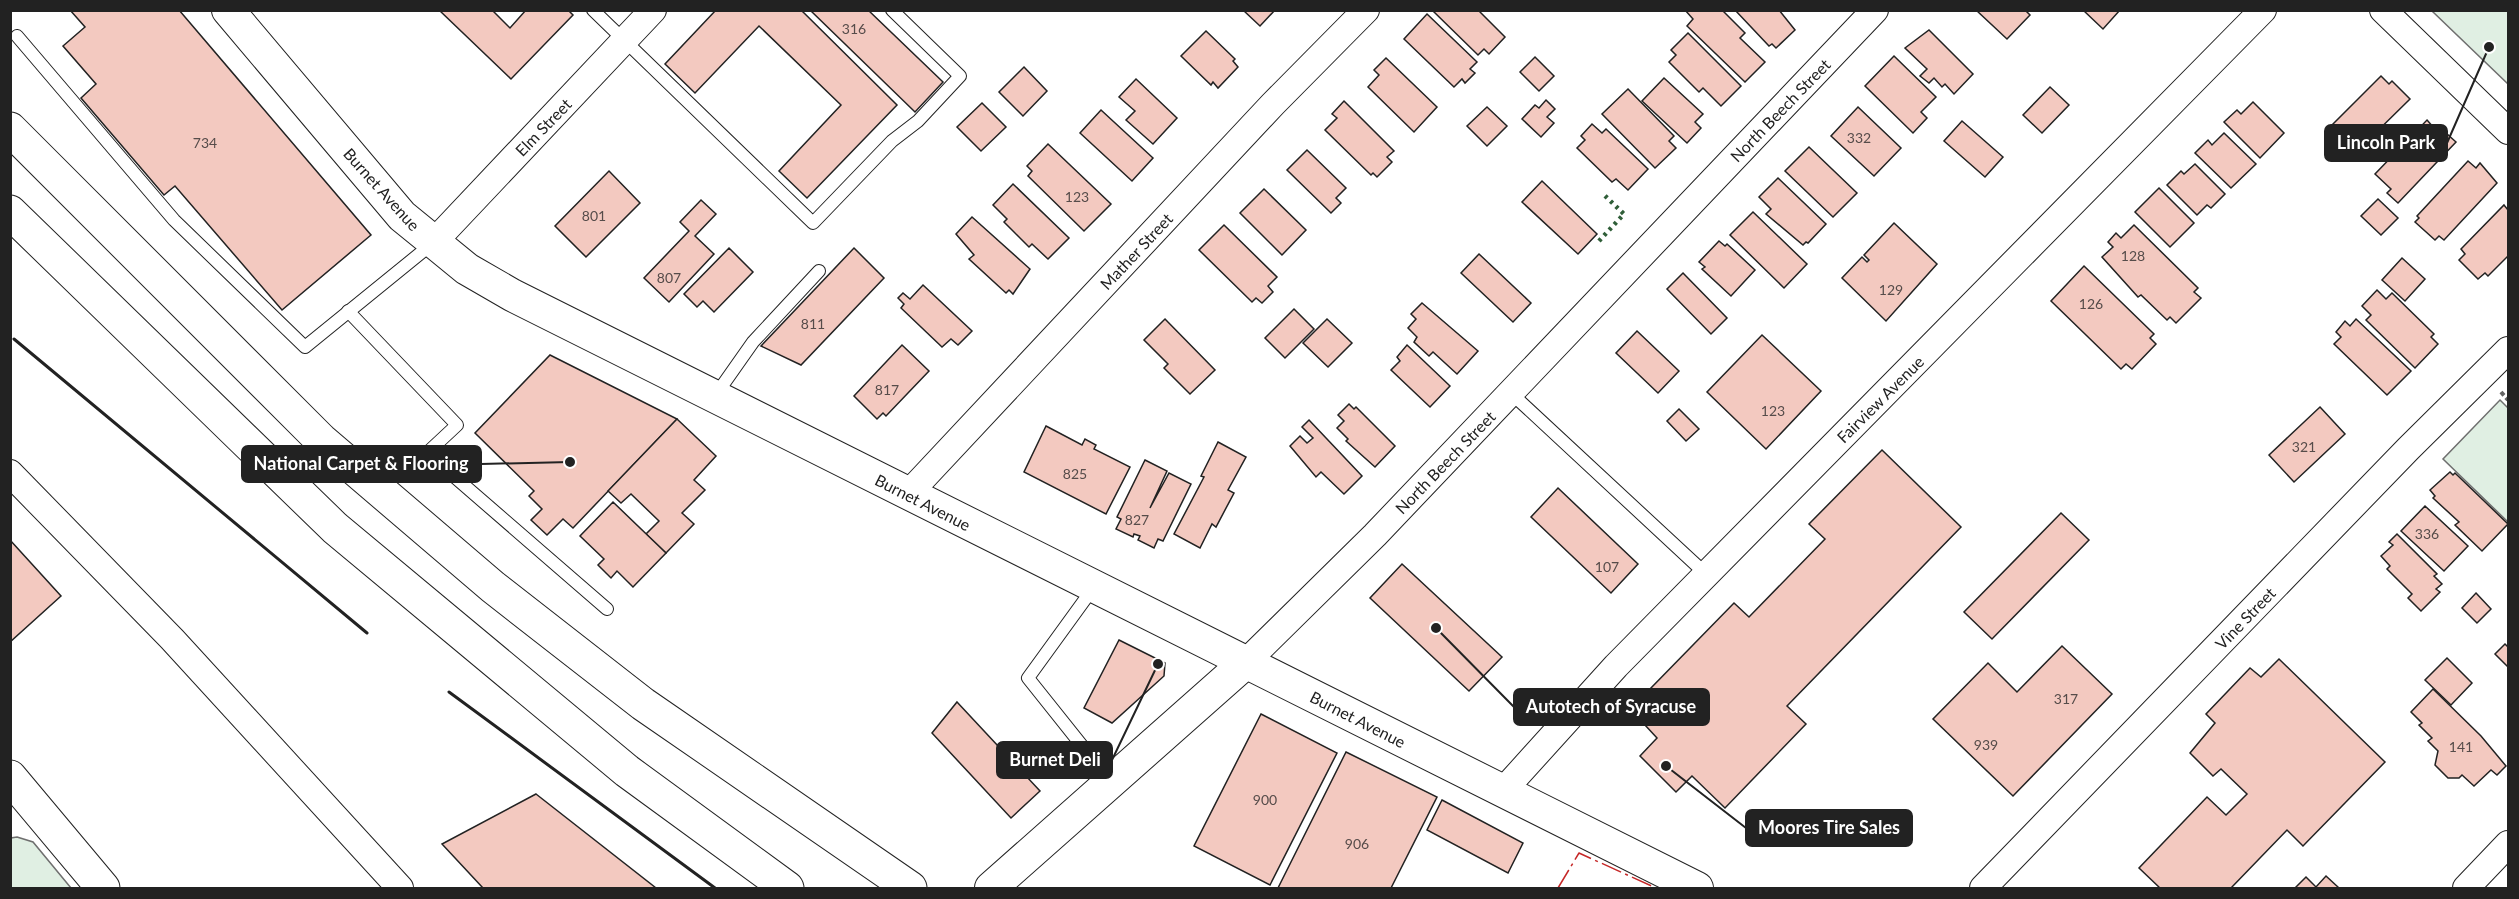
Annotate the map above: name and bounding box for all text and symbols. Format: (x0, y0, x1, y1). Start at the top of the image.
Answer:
house number: 316 (842, 20, 866, 37)
street label: North Beech Street (1726, 54, 1834, 165)
street label: Elm Street (511, 94, 575, 160)
callout: Lincoln Park (2325, 125, 2447, 161)
house number: 332 (1847, 129, 1871, 146)
text: Lincoln Park (2337, 131, 2436, 153)
house number: 734 (193, 134, 217, 151)
street label: Burnet Avenue (340, 144, 424, 234)
house number: 123 (1065, 188, 1089, 205)
house number: 801 (582, 207, 606, 224)
street label: Mather Street (1096, 209, 1176, 293)
house number: 128 (2121, 247, 2145, 264)
house number: 807 (657, 269, 681, 286)
house number: 129 (1879, 281, 1903, 298)
house number: 126 (2079, 295, 2103, 312)
house number: 811 (801, 315, 825, 332)
street label: Fairview Avenue (1833, 352, 1927, 446)
house number: 817 (875, 381, 899, 398)
house number: 123 (1761, 402, 1785, 419)
street label: North Beech Street (1391, 406, 1499, 517)
house number: 321 (2292, 438, 2316, 455)
callout: National Carpet & Flooring (242, 446, 481, 482)
text: National Carpet & Flooring (254, 452, 469, 474)
house number: 825 (1063, 465, 1087, 482)
street label: Burnet Avenue (872, 470, 974, 534)
house number: 827 (1125, 511, 1149, 528)
house number: 336 (2415, 525, 2439, 542)
house number: 107 (1595, 558, 1619, 575)
street label: Vine Street (2211, 583, 2279, 653)
street label: Burnet Avenue (1307, 687, 1409, 751)
callout: Autotech of Syracuse (1514, 689, 1709, 725)
house number: 317 (2054, 690, 2078, 707)
text: Autotech of Syracuse (1525, 695, 1697, 717)
house number: 939 (1974, 736, 1998, 753)
house number: 141 (2449, 738, 2473, 755)
callout: Burnet Deli (997, 742, 1112, 778)
text: Burnet Deli (1009, 748, 1101, 770)
house number: 900 (1253, 791, 1277, 808)
callout: Moores Tire Sales (1746, 810, 1912, 846)
text: Moores Tire Sales (1758, 816, 1900, 838)
house number: 906 (1345, 835, 1369, 852)

